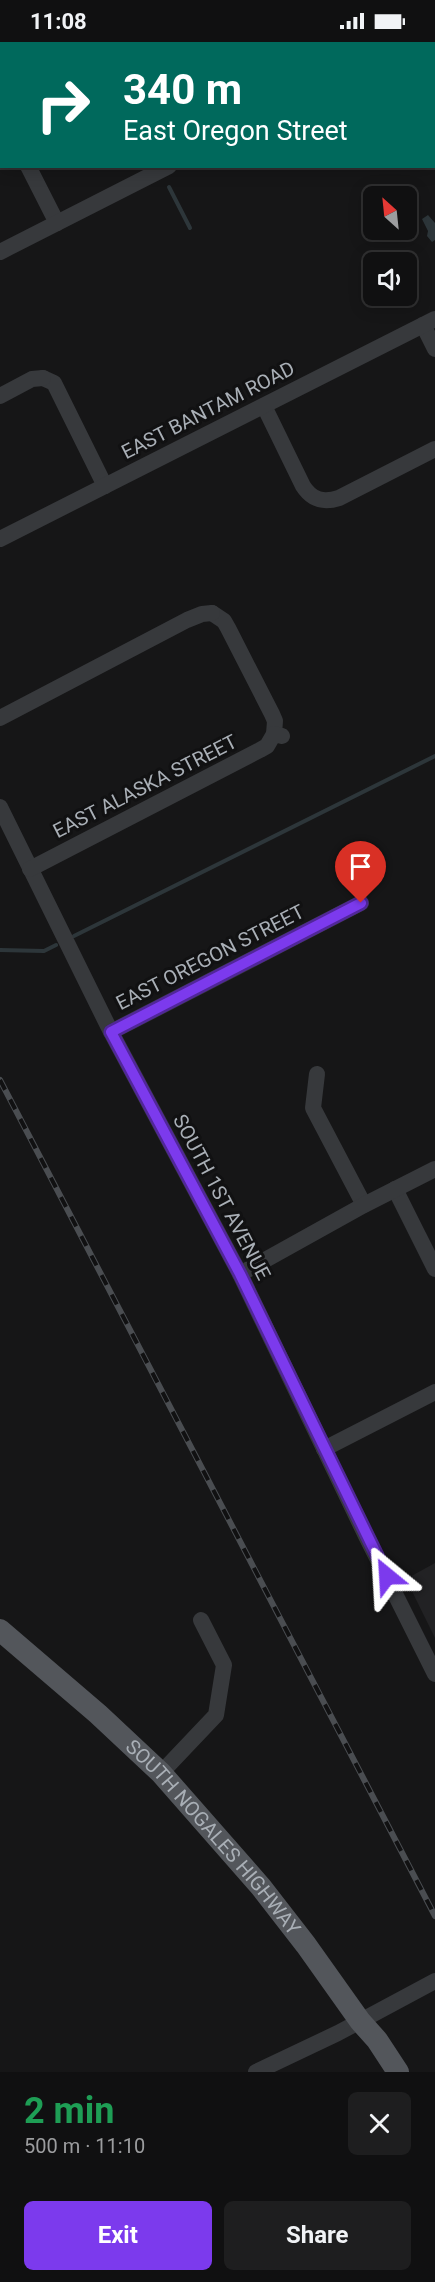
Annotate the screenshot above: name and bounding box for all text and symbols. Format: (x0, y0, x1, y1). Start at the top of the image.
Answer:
text: 11:08 (30, 9, 87, 34)
text: 340 m (123, 65, 242, 114)
icon: right (24, 66, 102, 144)
text: East Oregon Street (123, 115, 348, 147)
north arrow (363, 186, 417, 240)
map controls (363, 186, 417, 306)
button: sound (363, 252, 417, 306)
street label: EAST BANTAM ROAD (117, 356, 299, 464)
street label: EAST ALASKA STREET (49, 729, 241, 843)
pin (335, 841, 386, 903)
icon: arrive (344, 850, 377, 883)
street label: EAST OREGON STREET (112, 899, 308, 1015)
street label: SOUTH 1ST AVENUE (168, 1110, 276, 1284)
position arrow (355, 1544, 419, 1608)
street label: SOUTH NOGALES HIGHWAY (121, 1734, 306, 1940)
text: 2 min (24, 2090, 115, 2132)
button: close (348, 2092, 411, 2155)
text: 500 m · 11:10 (24, 2134, 145, 2158)
button: Exit (24, 2201, 212, 2270)
button: Share (224, 2201, 411, 2270)

